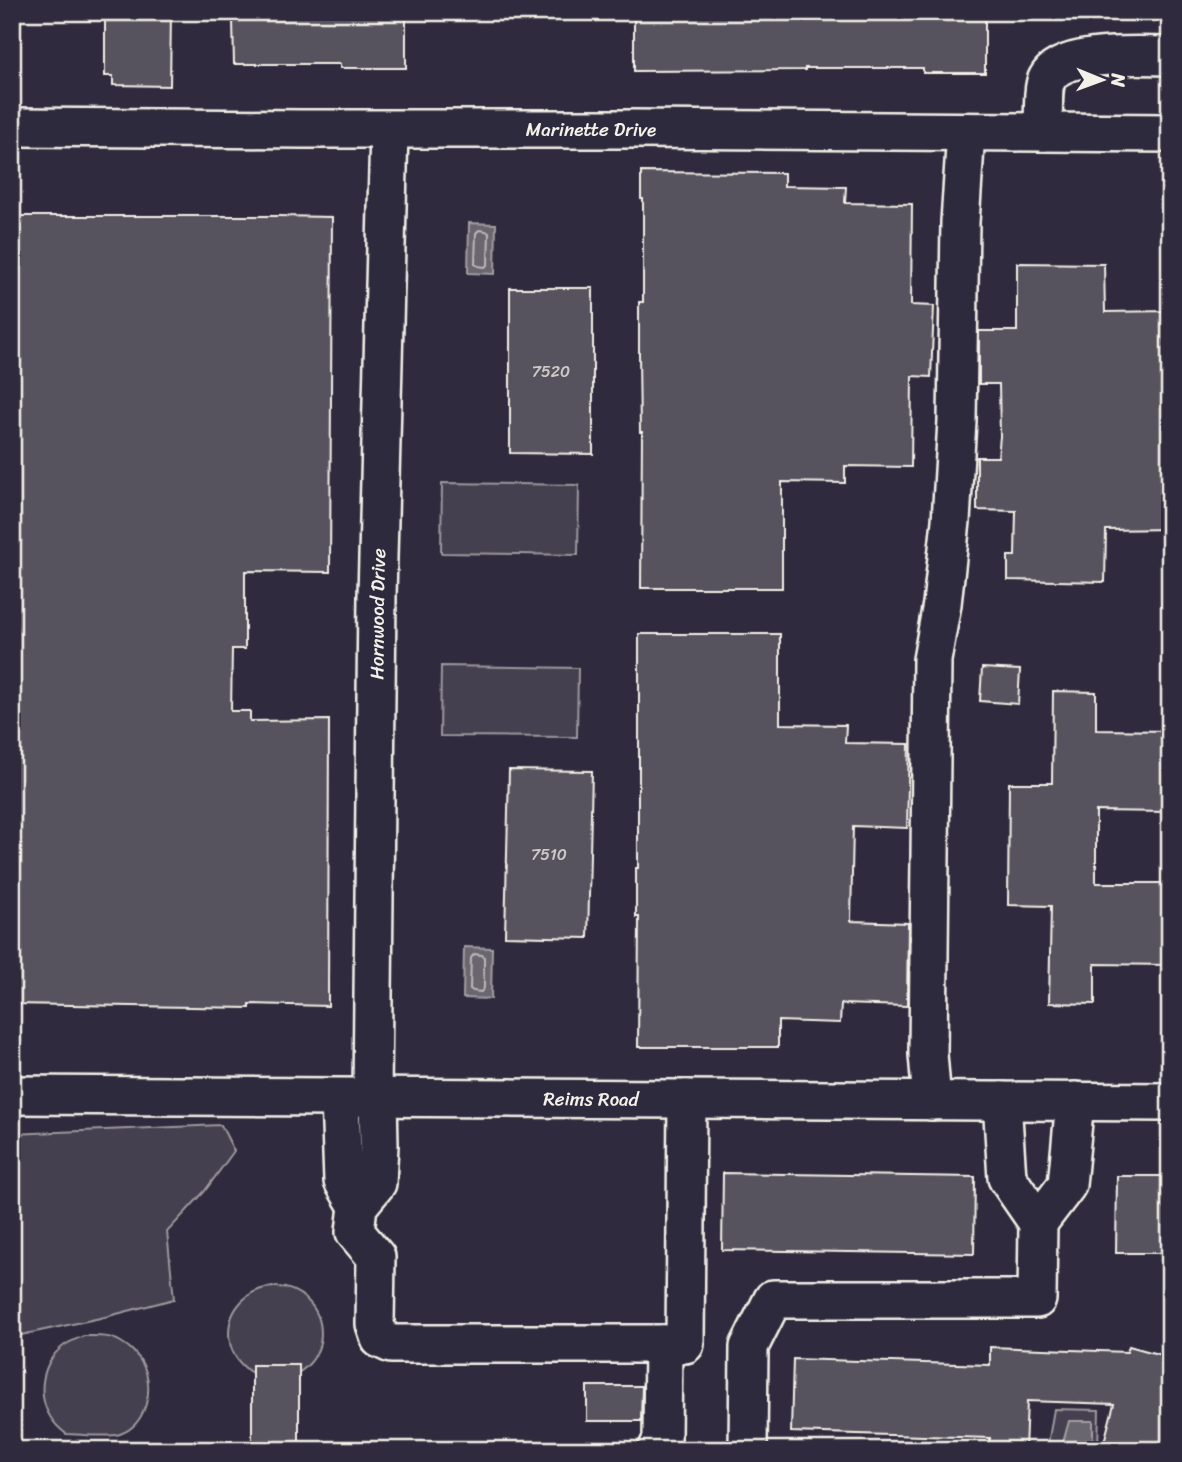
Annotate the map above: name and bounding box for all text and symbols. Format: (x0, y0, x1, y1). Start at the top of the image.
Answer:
north arrow (1066, 46, 1136, 116)
text: N (1102, 72, 1135, 88)
street label: Marinette Drive (526, 113, 656, 146)
house number: 7520 (532, 357, 570, 386)
street label: Hornwood Drive (360, 548, 395, 680)
house number: 7510 (531, 840, 567, 869)
street label: Reims Road (543, 1082, 641, 1115)

